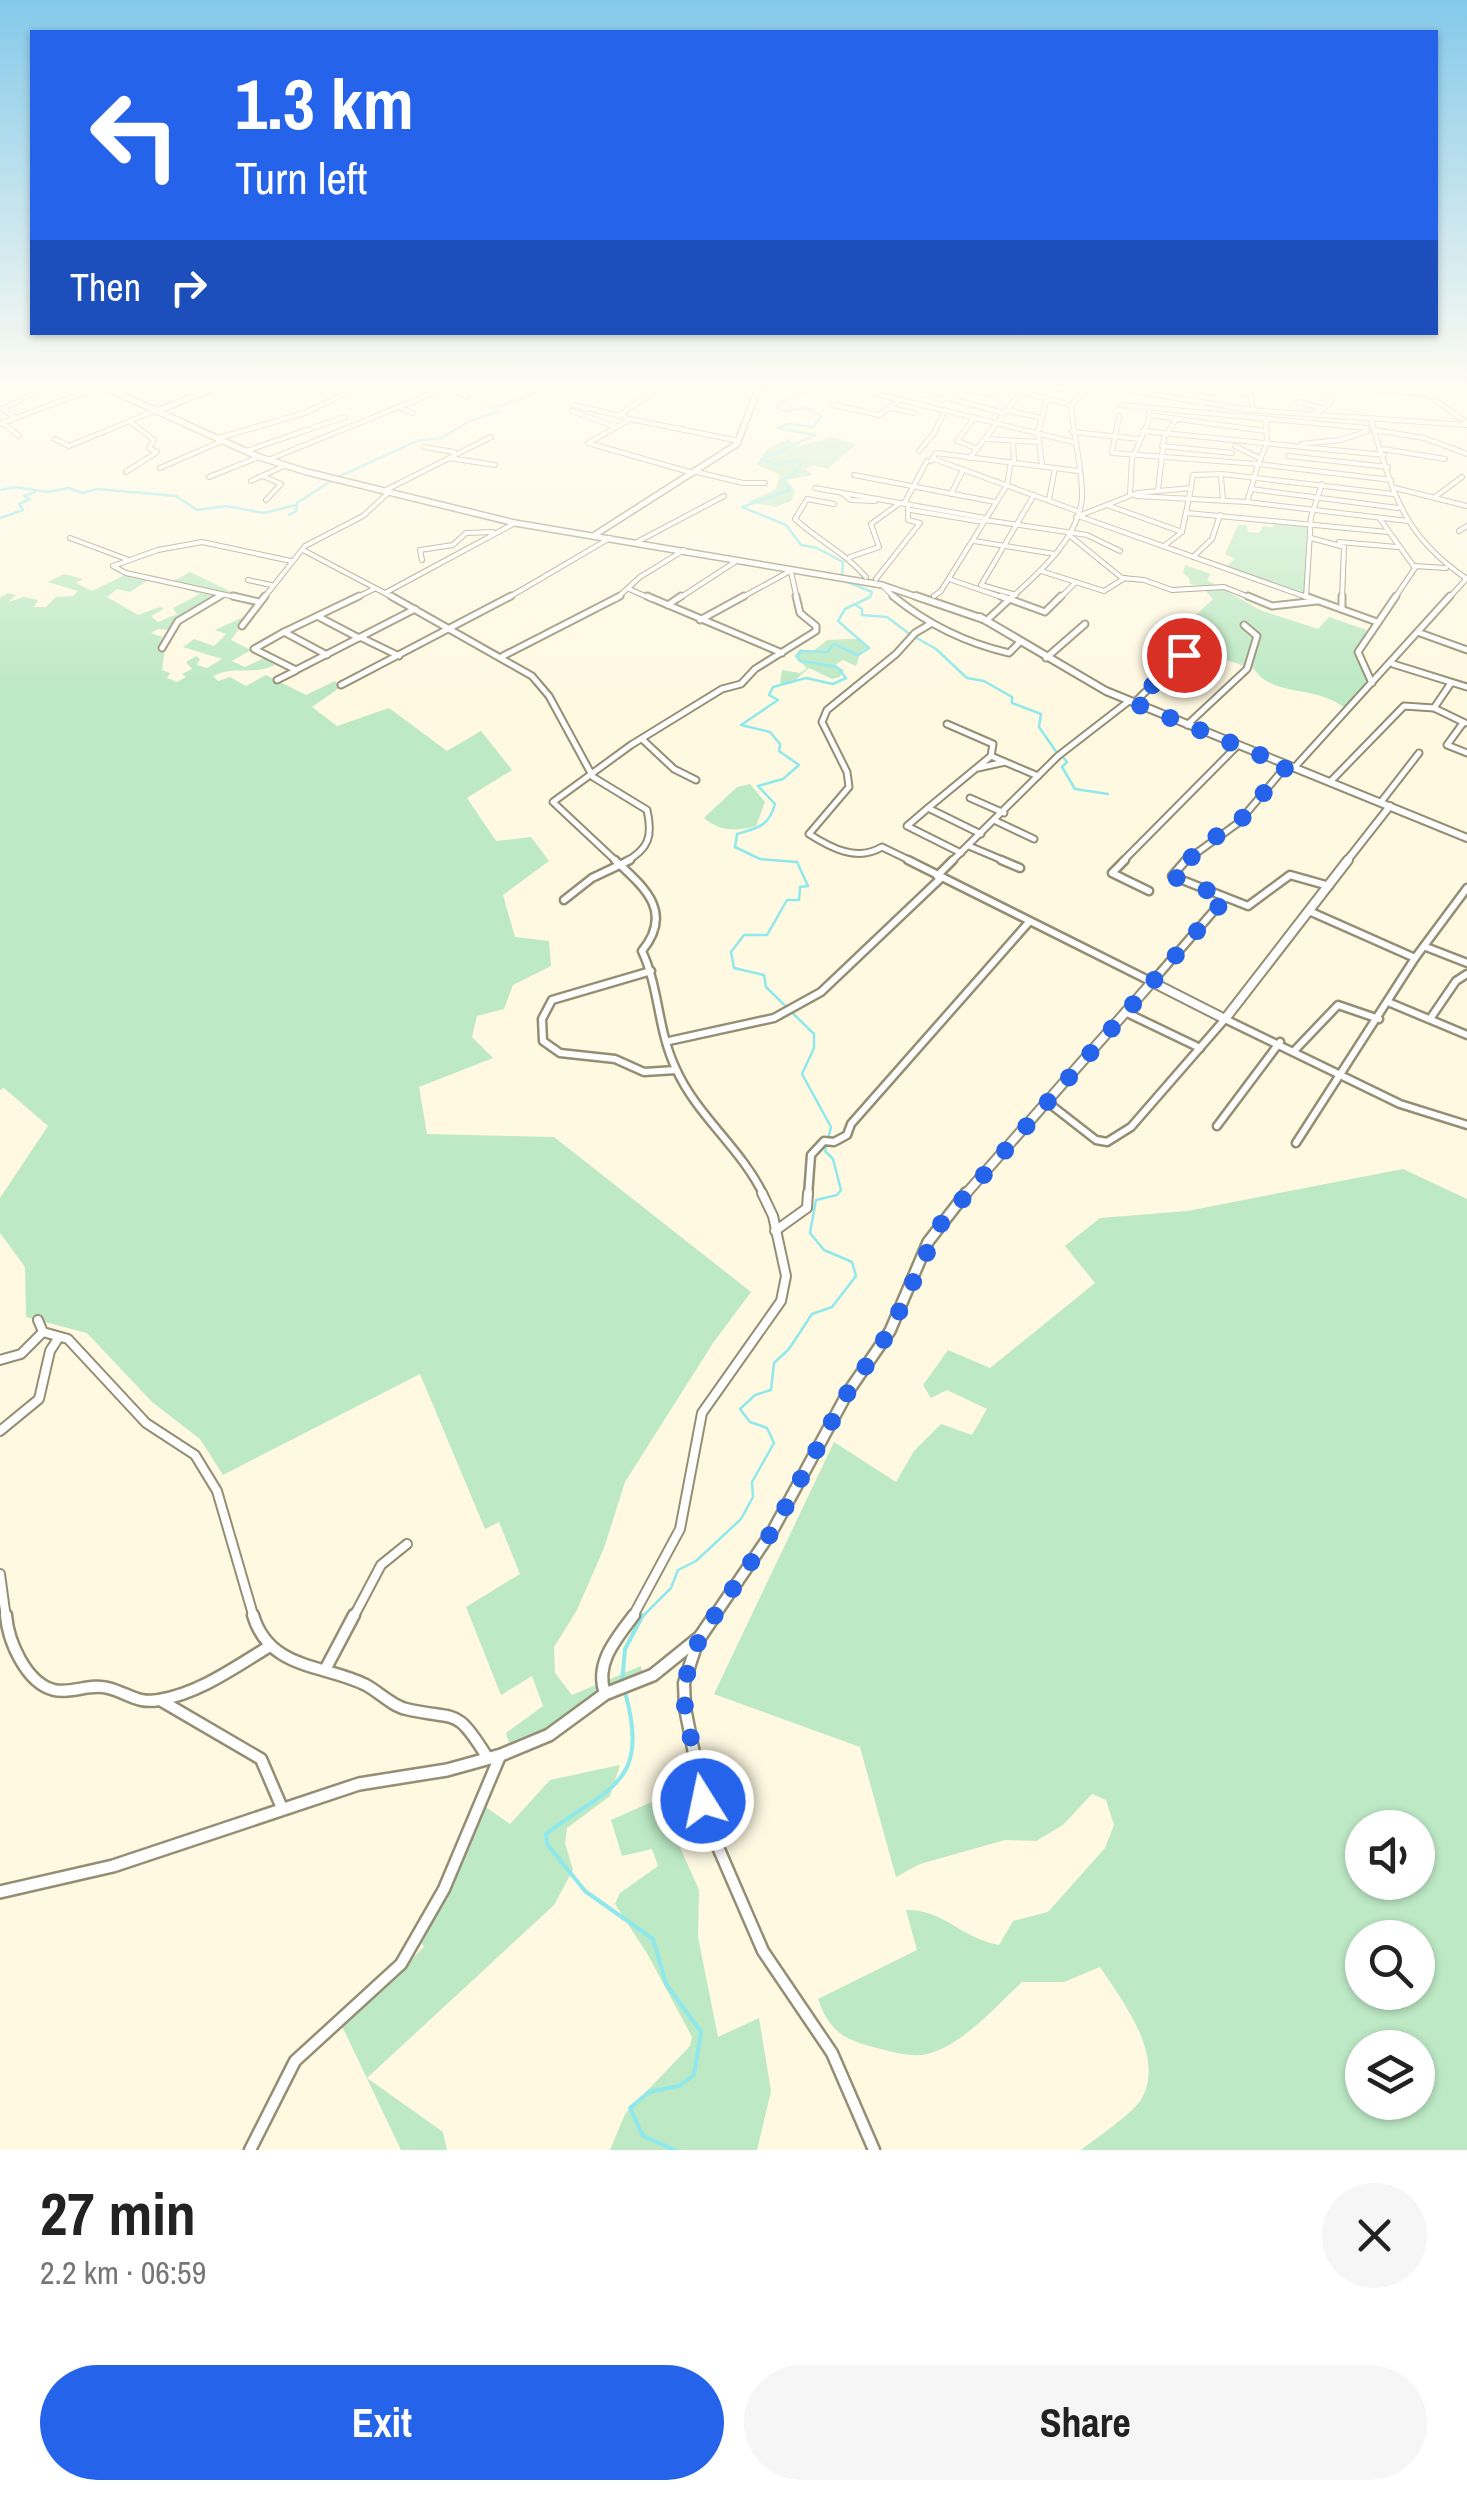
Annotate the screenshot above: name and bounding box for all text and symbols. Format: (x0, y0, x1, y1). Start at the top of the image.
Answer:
text: 1.3 km (235, 57, 414, 151)
icon: left (70, 70, 200, 200)
text: Turn left (235, 147, 367, 208)
icon: right (161, 260, 216, 315)
text: Then (70, 262, 141, 313)
pin (1142, 613, 1227, 698)
icon: arrive (1157, 628, 1212, 683)
position arrow (651, 1749, 755, 1853)
map controls (1345, 1810, 1435, 2120)
button: sound (1345, 1810, 1435, 1900)
button: search (1345, 1920, 1435, 2010)
button: layers (1345, 2030, 1435, 2120)
text: 27 min (40, 2173, 196, 2254)
button: close (1322, 2183, 1427, 2288)
text: 2.2 km · 06:59 (40, 2251, 206, 2294)
button: Exit (40, 2365, 724, 2480)
button: Share (744, 2365, 1427, 2480)

